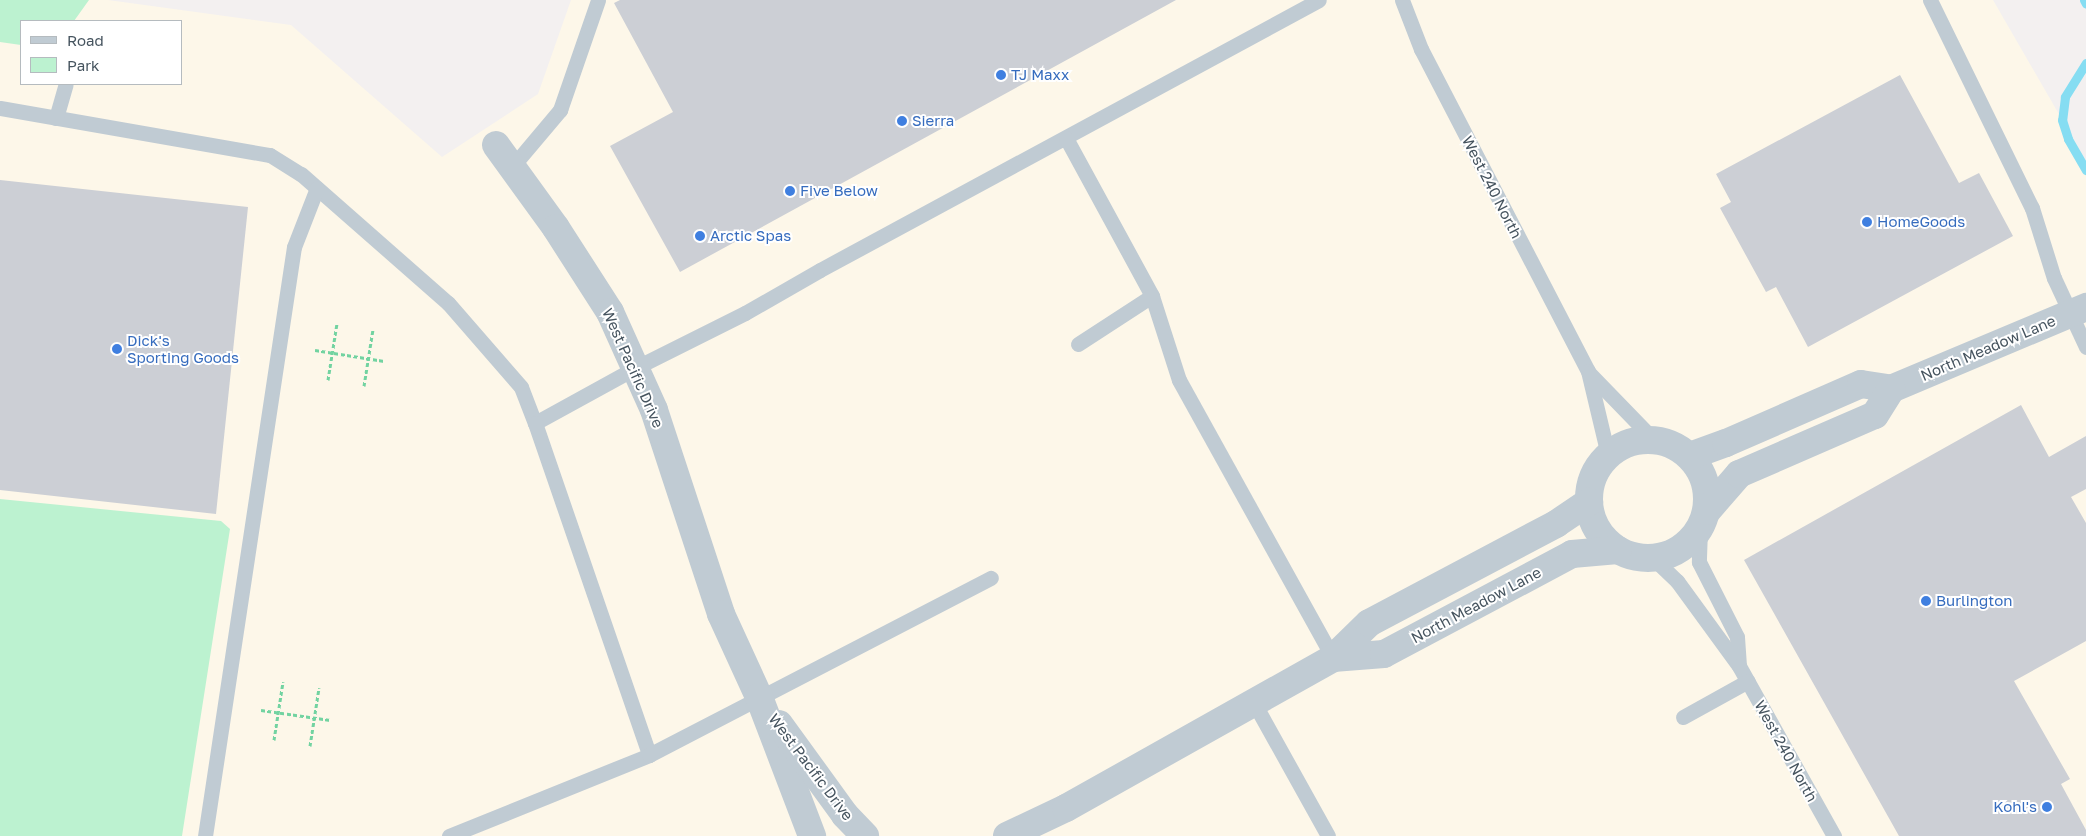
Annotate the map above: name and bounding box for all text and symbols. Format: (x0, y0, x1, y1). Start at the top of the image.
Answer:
legend (20, 20, 182, 85)
text: Road (67, 31, 104, 49)
text: Park (67, 56, 99, 74)
place label: TJ Maxx (1011, 66, 1069, 84)
marker: TJ Maxx (995, 69, 1007, 81)
place label: Sierra (912, 112, 954, 130)
marker: Sierra (896, 115, 908, 127)
street label: West 240 North (1458, 133, 1526, 241)
place label: Five Below (800, 182, 878, 200)
marker: Five Below (784, 185, 796, 197)
place label: HomeGoods (1877, 213, 1965, 231)
marker: HomeGoods (1861, 216, 1873, 228)
place label: Arctic Spas (710, 227, 791, 245)
marker: Arctic Spas (694, 230, 706, 242)
street label: West Pacific Drive (599, 305, 667, 431)
street label: North Meadow Lane (1918, 311, 2058, 385)
place label: Dick's Sporting Goods (127, 331, 239, 366)
marker: Dick's Sporting Goods (111, 343, 123, 355)
street label: North Meadow Lane (1408, 563, 1544, 647)
place label: Burlington (1936, 592, 2012, 610)
marker: Burlington (1920, 595, 1932, 607)
street label: West 240 North (1751, 697, 1821, 805)
street label: West Pacific Drive (765, 710, 857, 824)
place label: Kohl's (1993, 798, 2037, 816)
marker: Kohl's (2041, 801, 2053, 813)

